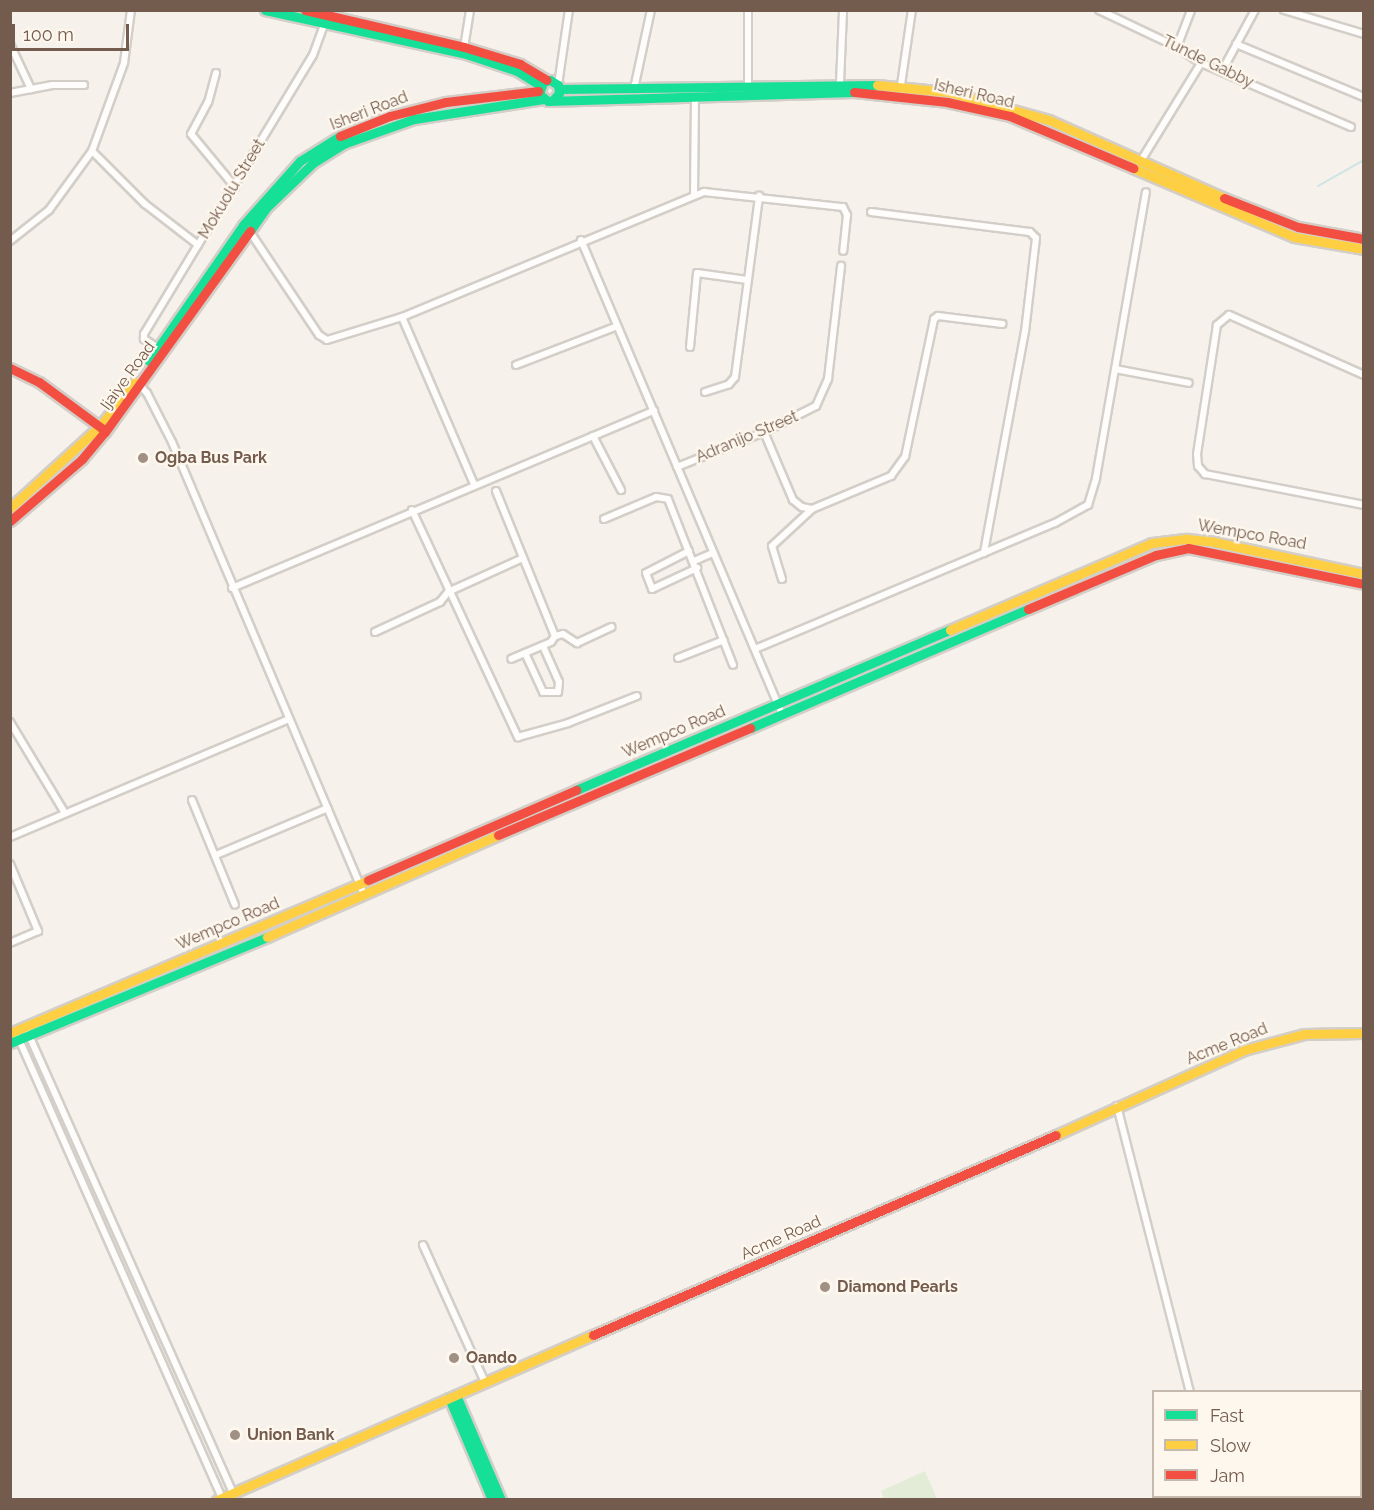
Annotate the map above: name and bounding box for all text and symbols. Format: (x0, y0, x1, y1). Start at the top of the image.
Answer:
scale bar (15, 12, 132, 50)
text: 100 m (23, 24, 74, 45)
street label: Tunde Gabby (1159, 32, 1257, 92)
street label: Isheri Road (932, 75, 1016, 113)
street label: Isheri Road (327, 87, 411, 135)
street label: Mokuolu Street (195, 136, 269, 242)
street label: Ijaiye Road (97, 338, 159, 414)
street label: Adranijo Street (693, 407, 801, 467)
place label: Ogba Bus Park (155, 448, 267, 468)
marker: Ogba Bus Park (136, 451, 150, 465)
street label: Wempco Road (1196, 516, 1308, 554)
street label: Wempco Road (619, 702, 729, 762)
street label: Wempco Road (173, 894, 283, 954)
street label: Acme Road (1184, 1019, 1270, 1069)
street label: Acme Road (738, 1212, 824, 1264)
place label: Diamond Pearls (837, 1277, 958, 1297)
marker: Diamond Pearls (818, 1280, 832, 1294)
place label: Oando (466, 1348, 517, 1368)
marker: Oando (447, 1351, 461, 1365)
legend (1152, 1390, 1362, 1498)
text: Fast (1210, 1405, 1244, 1426)
place label: Union Bank (247, 1425, 334, 1445)
marker: Union Bank (228, 1428, 242, 1442)
text: Slow (1210, 1435, 1251, 1456)
text: Jam (1210, 1465, 1245, 1486)

